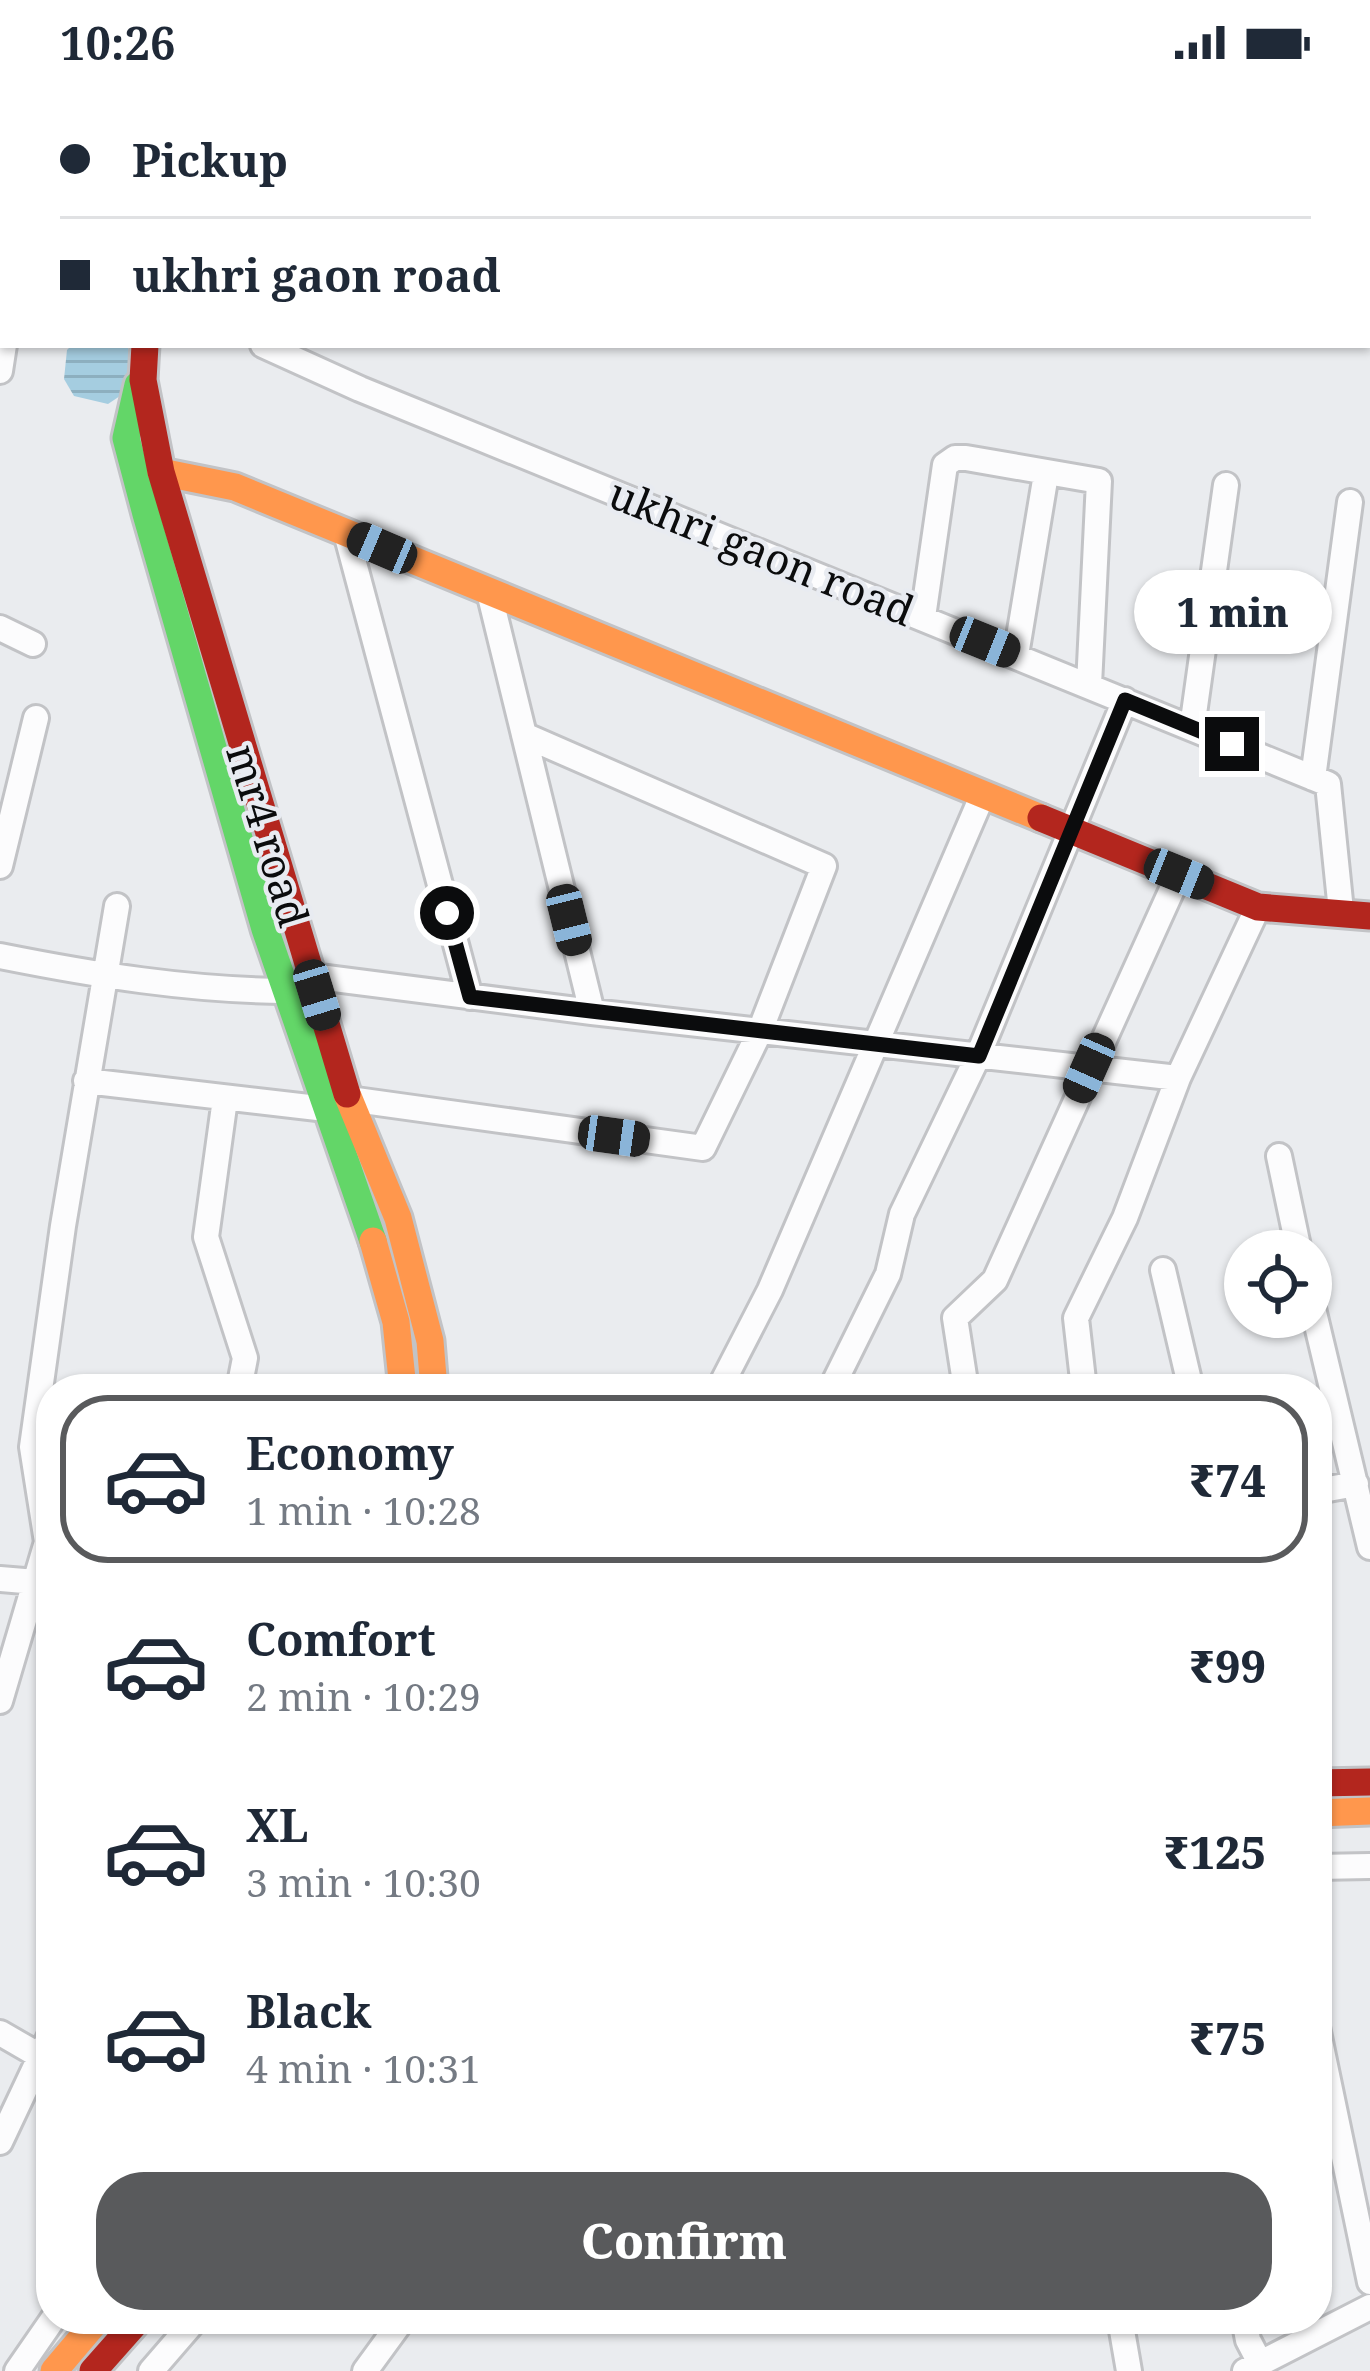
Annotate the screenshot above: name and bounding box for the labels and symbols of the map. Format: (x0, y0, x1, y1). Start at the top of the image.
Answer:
street label: ukhri gaon road (601, 464, 923, 638)
car (342, 517, 422, 579)
callout: 1 min (1133, 570, 1331, 654)
car (945, 612, 1025, 672)
route end (1205, 717, 1259, 771)
street label: mr4 road (214, 737, 324, 933)
car (1139, 844, 1219, 904)
car (543, 881, 595, 959)
route start (420, 886, 474, 940)
car (289, 955, 345, 1035)
car (1058, 1028, 1120, 1108)
car (576, 1113, 652, 1159)

